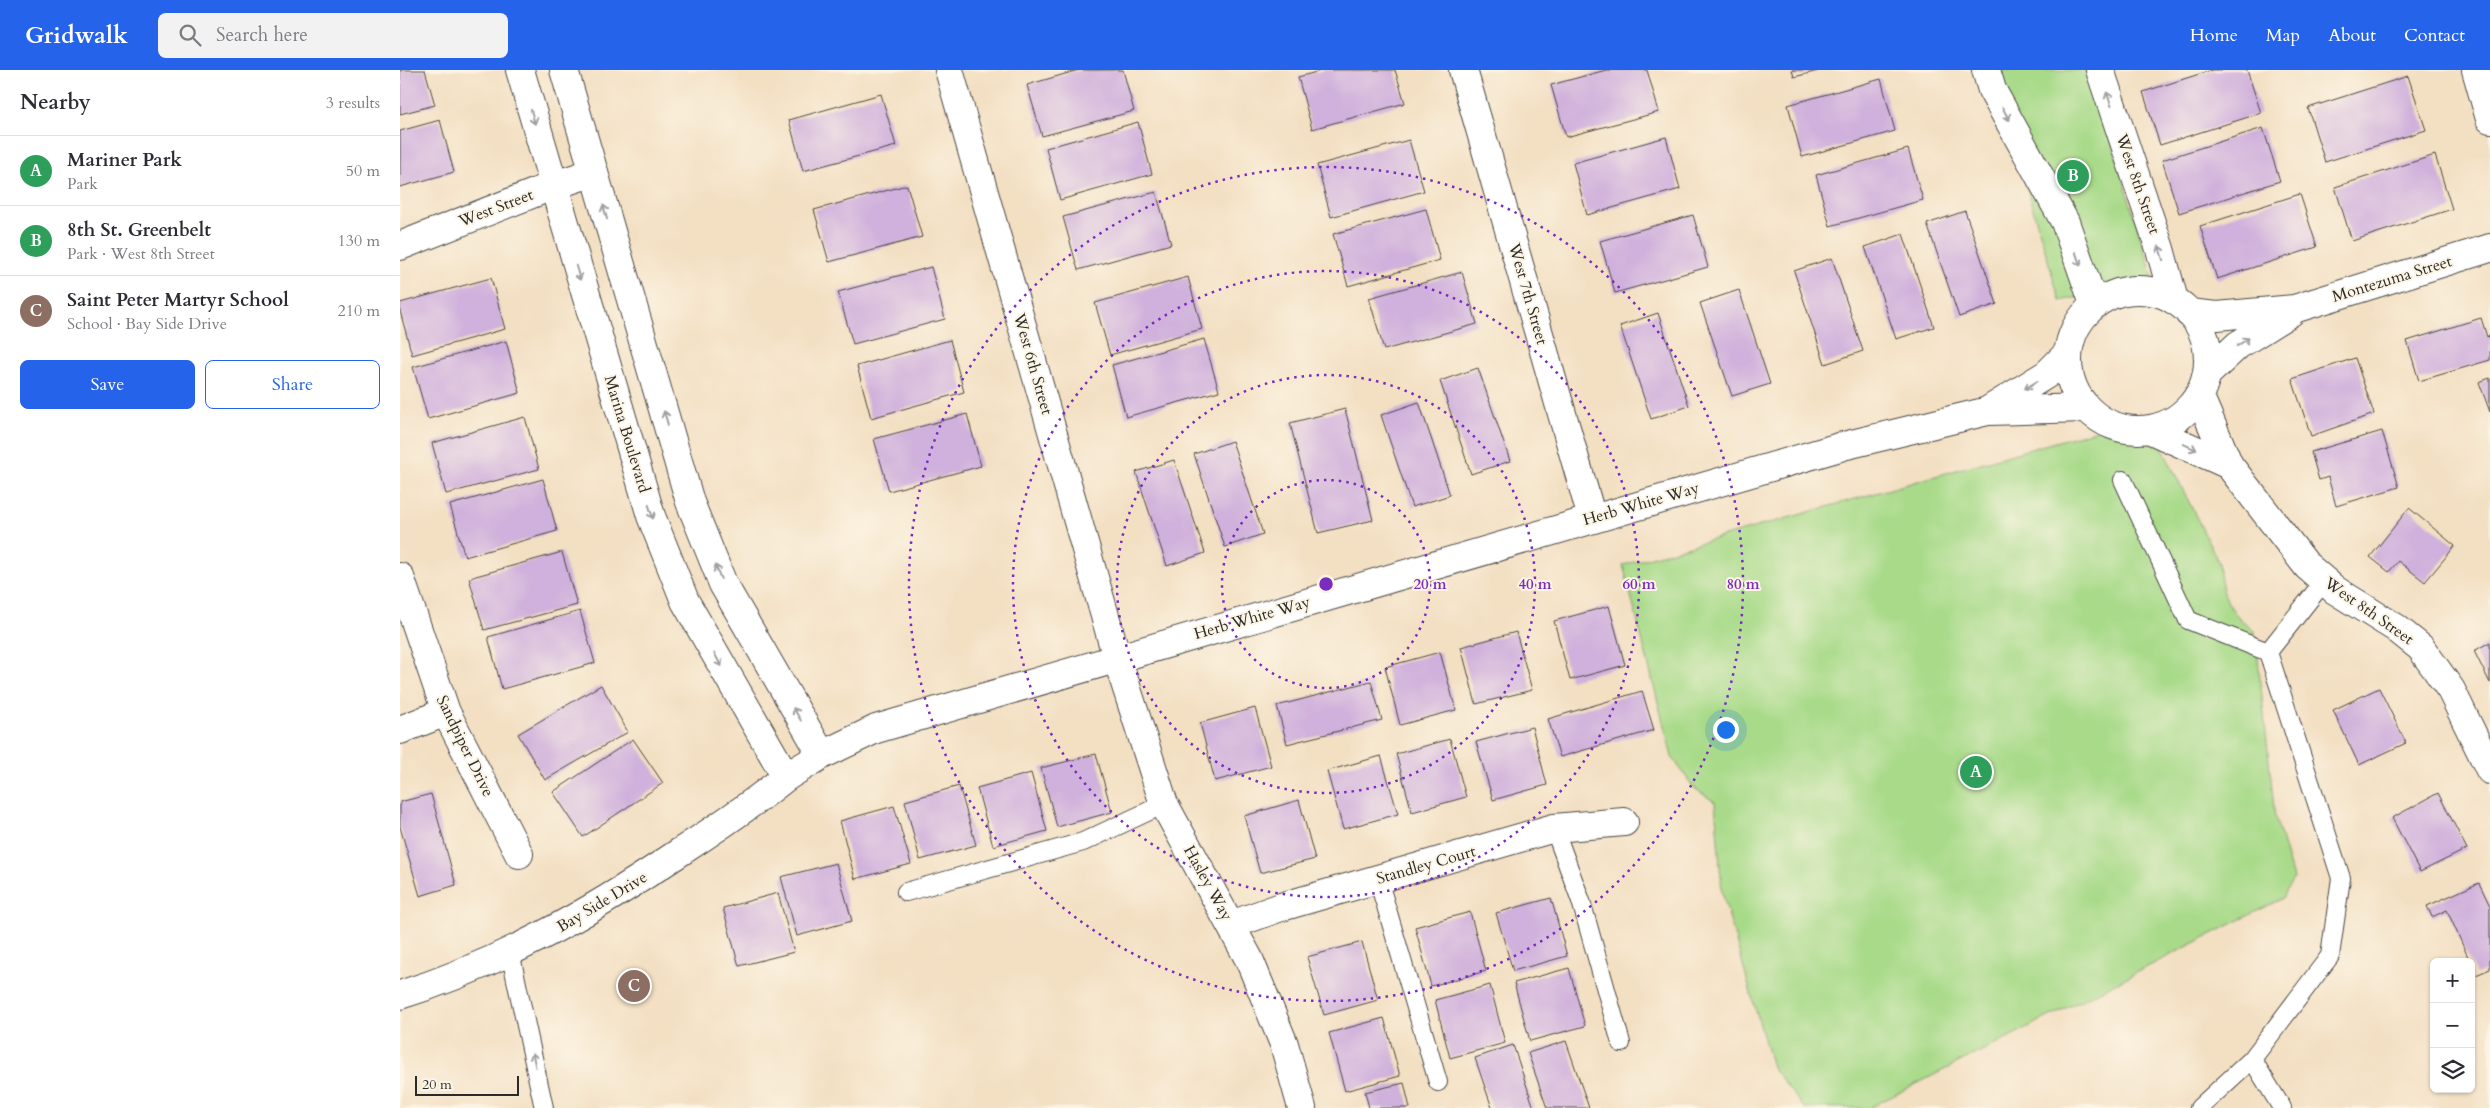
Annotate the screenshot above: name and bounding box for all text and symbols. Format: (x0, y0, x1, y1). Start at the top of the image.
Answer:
search box (158, 13, 508, 58)
text: Gridwalk (25, 19, 128, 52)
icon: search (176, 21, 204, 49)
text: Search here (216, 22, 308, 48)
text: Home (2190, 23, 2238, 48)
text: Map (2266, 23, 2300, 48)
text: About (2328, 23, 2376, 48)
text: Contact (2404, 23, 2465, 48)
text: Nearby (20, 88, 91, 117)
one-way arrow (2104, 91, 2114, 107)
text: 3 results (326, 92, 380, 114)
one-way arrow (2002, 106, 2011, 121)
one-way arrow (528, 109, 538, 125)
street label: West 8th Street (2110, 130, 2165, 237)
text: Mariner Park (67, 147, 182, 173)
pin: B (2057, 157, 2089, 195)
text: A (30, 160, 42, 182)
text: 50 m (346, 160, 380, 182)
text: Park (67, 173, 98, 195)
street label: West Street (455, 184, 536, 233)
one-way arrow (600, 204, 610, 220)
text: 8th St. Greenbelt (67, 217, 211, 243)
text: B (30, 230, 42, 252)
text: 130 m (338, 230, 380, 252)
street label: West 7th Street (1503, 240, 1553, 347)
text: Park · West 8th Street (67, 243, 215, 265)
one-way arrow (2156, 245, 2165, 261)
street label: Montezuma Street (2329, 250, 2455, 308)
one-way arrow (2074, 251, 2083, 266)
one-way arrow (574, 265, 584, 281)
text: Saint Peter Martyr School (67, 287, 289, 313)
text: C (30, 300, 42, 322)
text: 210 m (338, 300, 380, 322)
street label: West 6th Street (1008, 310, 1058, 417)
text: School · Bay Side Drive (67, 313, 227, 335)
one-way arrow (2236, 337, 2250, 347)
button: Save (20, 360, 195, 409)
button: Share (205, 360, 380, 409)
street label: Marina Boulevard (599, 373, 655, 496)
one-way arrow (2024, 380, 2038, 390)
one-way arrow (660, 410, 670, 426)
one-way arrow (2182, 443, 2197, 453)
street label: Herb White Way (1580, 477, 1702, 531)
one-way arrow (646, 504, 656, 520)
one-way arrow (713, 565, 722, 580)
street label: West 8th Street (2319, 571, 2418, 650)
text: 20 m (1413, 574, 1447, 594)
text: 40 m (1518, 574, 1552, 594)
text: 60 m (1622, 574, 1656, 594)
text: 80 m (1726, 574, 1760, 594)
centre of rings (1317, 575, 1335, 593)
street label: Herb White Way (1191, 591, 1313, 645)
one-way arrow (713, 652, 723, 667)
street label: Sandpiper Drive (431, 692, 499, 800)
one-way arrow (791, 707, 801, 721)
your location (1713, 717, 1739, 743)
pin: A (1960, 753, 1992, 791)
street label: Standley Court (1374, 840, 1478, 890)
street label: Hasley Way (1178, 841, 1238, 925)
street label: Bay Side Drive (553, 866, 651, 938)
map controls (2430, 958, 2475, 1093)
button: + (2430, 958, 2475, 1003)
pin: C (618, 967, 650, 1005)
button: − (2430, 1003, 2475, 1048)
button: layers (2430, 1048, 2475, 1093)
one-way arrow (529, 1053, 538, 1069)
scale bar (415, 1073, 519, 1096)
text: 20 m (422, 1075, 452, 1094)

